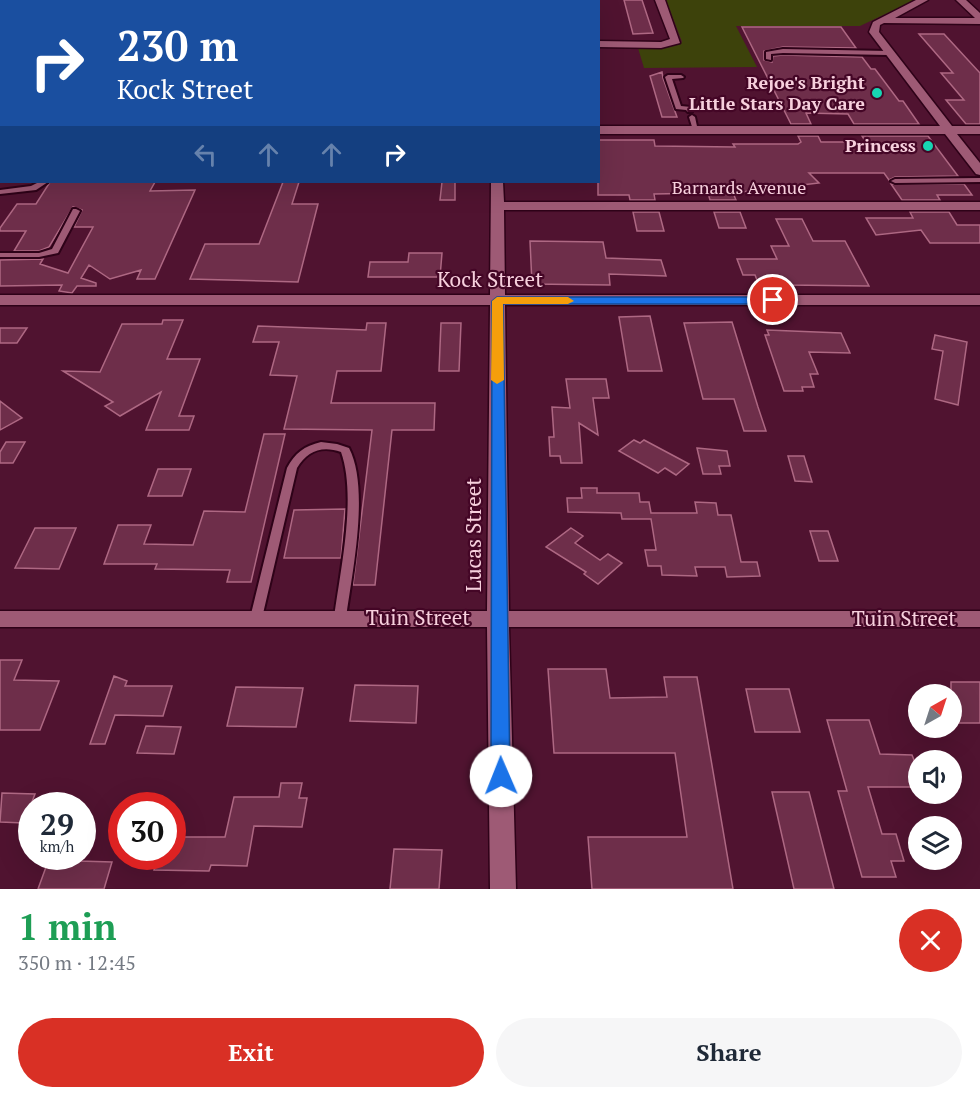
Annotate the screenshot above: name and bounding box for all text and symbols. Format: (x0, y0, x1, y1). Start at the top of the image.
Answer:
text: 230 m (117, 17, 238, 73)
icon: right (18, 24, 96, 102)
place label: Rejoe's Bright Little Stars Day Care (689, 70, 865, 115)
text: Kock Street (117, 71, 253, 107)
marker: Rejoe's Bright Little Stars Day Care (870, 86, 884, 100)
place label: Princess (845, 133, 916, 157)
icon: left (189, 138, 222, 171)
icon: ahead (252, 138, 285, 171)
icon: ahead (315, 138, 348, 171)
icon: right (378, 138, 411, 171)
marker: Princess (921, 139, 935, 153)
street label: Barnards Avenue (672, 175, 806, 199)
street label: Kock Street (437, 265, 543, 293)
pin (747, 274, 798, 325)
icon: arrive (756, 283, 789, 316)
street label: Lucas Street (459, 478, 487, 592)
street label: Tuin Street (366, 603, 470, 631)
street label: Tuin Street (852, 604, 956, 632)
north arrow (908, 684, 962, 738)
map controls (908, 684, 962, 870)
position arrow (469, 744, 533, 808)
button: sound (908, 750, 962, 804)
speed limit sign: 30 (108, 792, 186, 870)
text: 29 (40, 804, 74, 844)
button: layers (908, 816, 962, 870)
text: km/h (40, 836, 74, 856)
text: 1 min (18, 903, 116, 950)
button: close (899, 909, 962, 972)
text: 350 m · 12:45 (18, 949, 136, 976)
button: Exit (18, 1018, 484, 1087)
button: Share (496, 1018, 962, 1087)

